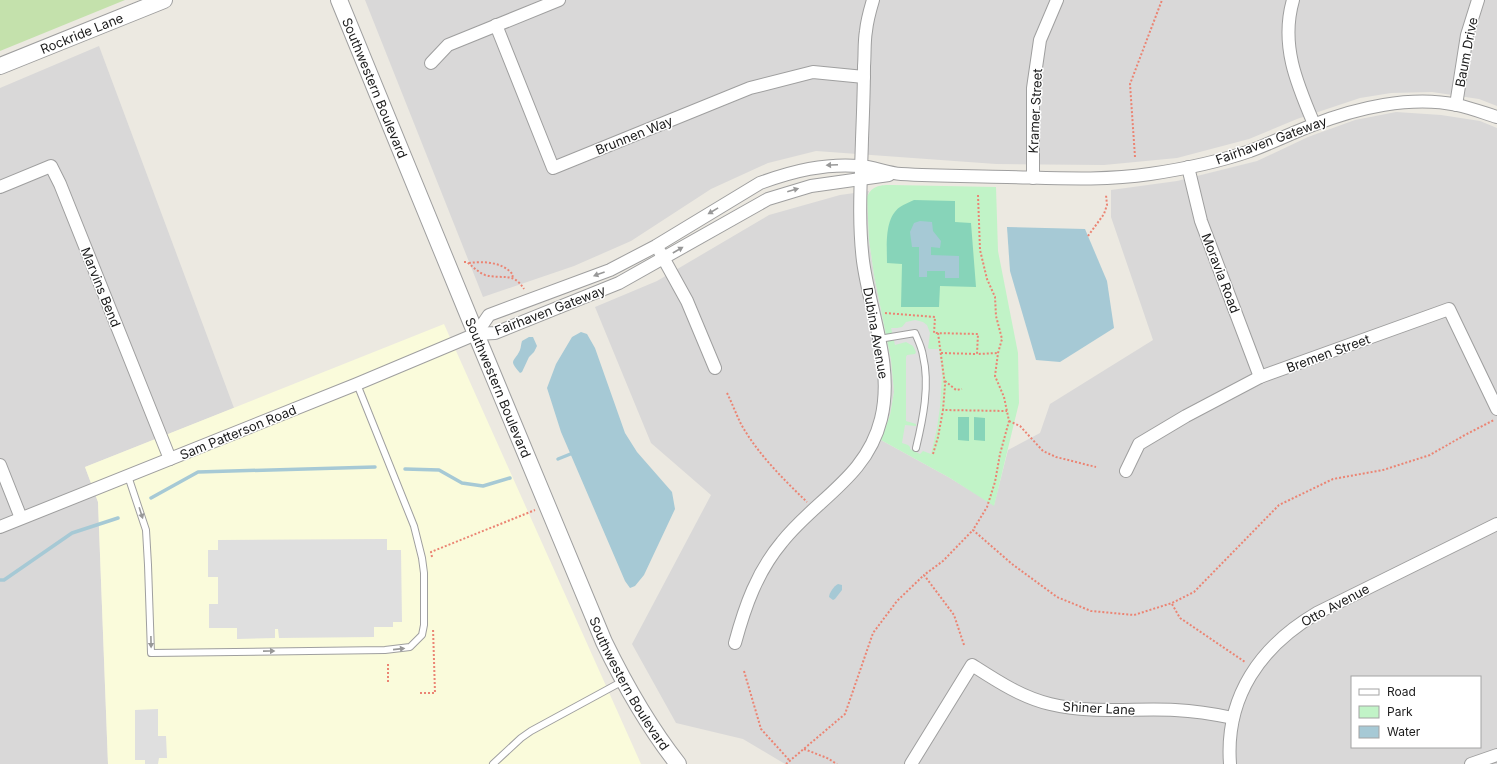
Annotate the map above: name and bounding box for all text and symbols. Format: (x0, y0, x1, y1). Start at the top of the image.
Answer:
street label: Rockride Lane (38, 9, 125, 57)
street label: Southwestern Boulevard (339, 15, 411, 161)
street label: Baum Drive (1451, 16, 1481, 88)
street label: Kramer Street (1025, 68, 1045, 154)
street label: Brunnen Way (593, 112, 675, 158)
street label: Fairhaven Gateway (1213, 112, 1329, 168)
one-way arrow (826, 162, 838, 169)
one-way arrow (788, 187, 800, 193)
one-way arrow (707, 207, 718, 215)
street label: Moravia Road (1198, 231, 1244, 315)
street label: Marvins Bend (78, 245, 124, 329)
one-way arrow (673, 247, 684, 254)
one-way arrow (593, 271, 605, 277)
street label: Fairhaven Gateway (492, 282, 608, 338)
street label: Dubina Avenue (860, 286, 892, 380)
street label: Southwestern Boulevard (462, 315, 535, 460)
street label: Bremen Street (1284, 330, 1372, 376)
street label: Sam Patterson Road (177, 401, 299, 463)
one-way arrow (138, 507, 144, 519)
street label: Otto Avenue (1298, 580, 1372, 630)
street label: Southwestern Boulevard (586, 614, 673, 753)
one-way arrow (148, 636, 154, 649)
one-way arrow (393, 646, 405, 652)
one-way arrow (263, 648, 276, 654)
legend (1351, 676, 1481, 748)
text: Road (1387, 684, 1416, 699)
street label: Shiner Lane (1062, 698, 1136, 718)
text: Park (1387, 704, 1413, 719)
text: Water (1387, 724, 1421, 739)

